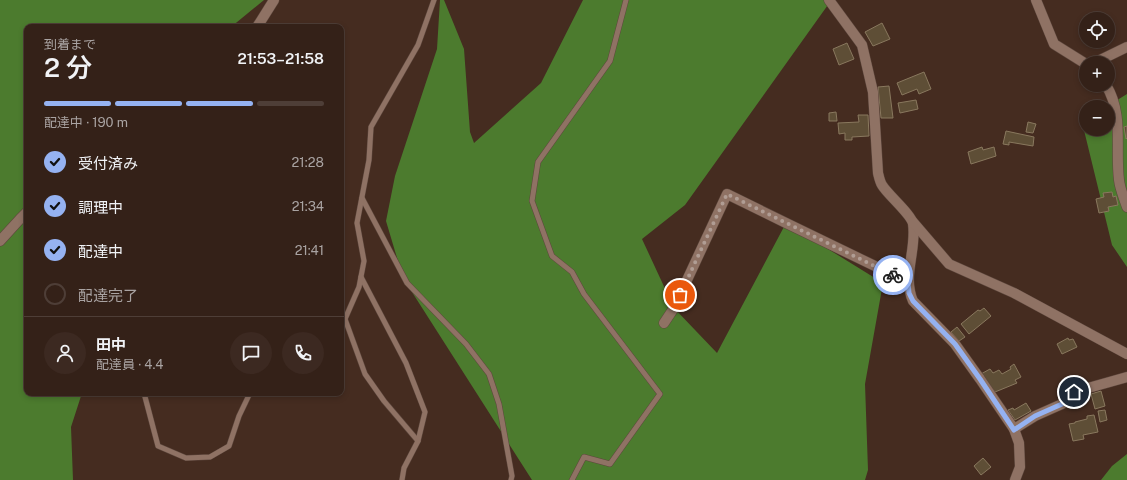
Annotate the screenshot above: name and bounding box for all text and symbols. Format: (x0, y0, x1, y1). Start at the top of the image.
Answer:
map controls (1079, 12, 1115, 136)
button: locate (1079, 12, 1115, 48)
text: 到着まで (44, 37, 96, 52)
text: 21:53–21:58 (237, 50, 324, 67)
text: 2 分 (44, 52, 92, 83)
button: + (1079, 56, 1115, 92)
button: − (1079, 100, 1115, 136)
text: 配達中 · 190 m (44, 115, 128, 130)
icon: check (44, 151, 66, 173)
text: 受付済み (78, 155, 138, 172)
text: 21:28 (292, 155, 324, 170)
icon: check (44, 195, 66, 217)
text: 調理中 (78, 199, 123, 216)
text: 21:34 (292, 199, 324, 214)
icon: check (44, 239, 66, 261)
text: 配達中 (78, 243, 123, 260)
text: 21:41 (295, 243, 324, 258)
courier (873, 255, 913, 295)
icon: bike (882, 264, 904, 286)
pin (663, 278, 697, 312)
icon: bag (669, 284, 691, 306)
text: 配達完了 (78, 287, 138, 304)
button: person (44, 332, 86, 374)
button: chat (230, 332, 272, 374)
button: phone (282, 332, 324, 374)
text: 田中 (96, 336, 126, 353)
text: 配達員 · 4.4 (96, 357, 163, 372)
pin (1057, 375, 1091, 409)
icon: home (1063, 381, 1085, 403)

